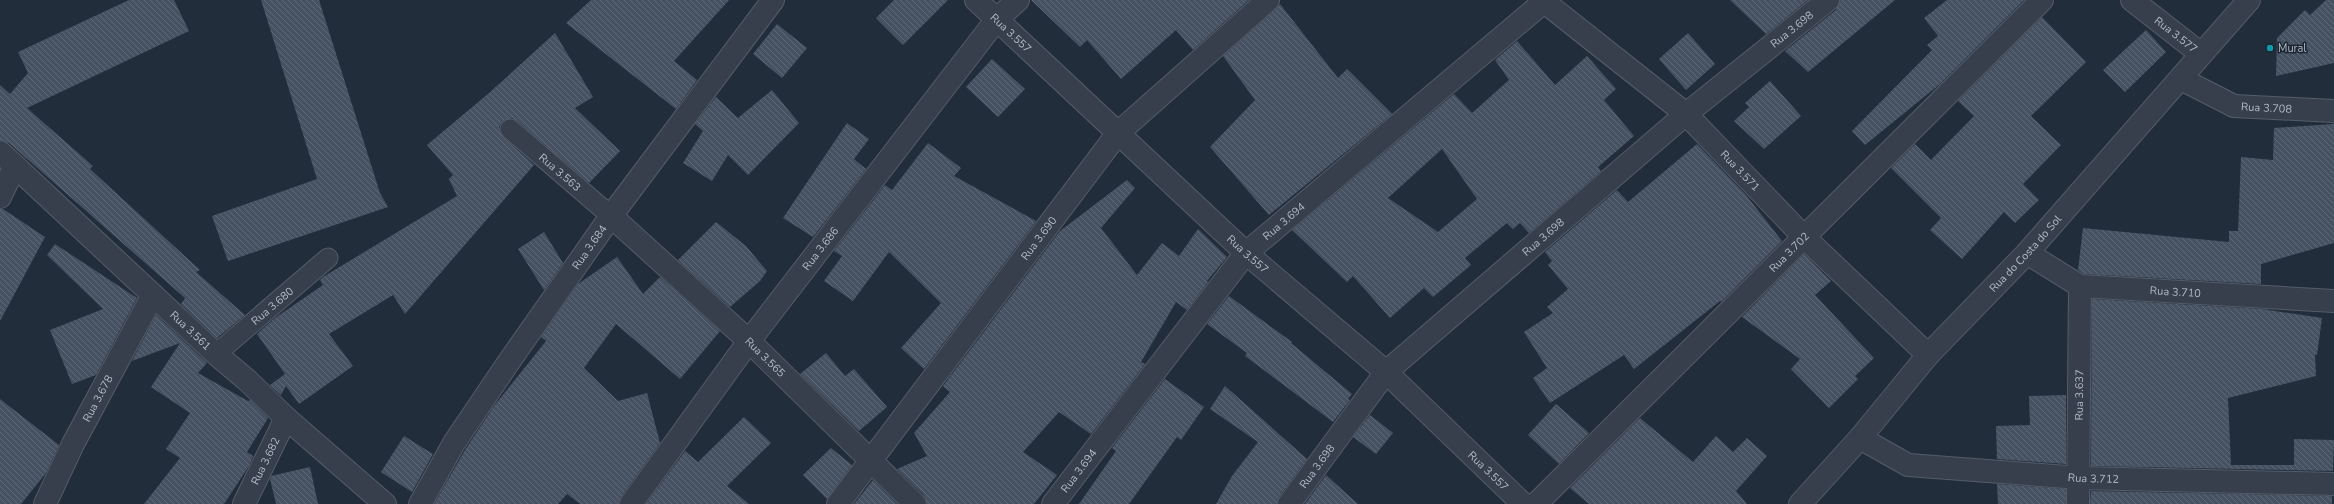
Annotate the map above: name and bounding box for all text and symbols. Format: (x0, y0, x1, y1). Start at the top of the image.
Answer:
street label: Rua 3.698 (1767, 7, 1817, 51)
street label: Rua 3.557 (987, 10, 1035, 56)
street label: Rua 3.577 (2151, 13, 2201, 56)
place label: Mural (2278, 41, 2307, 56)
marker: Mural (2265, 43, 2275, 53)
street label: Rua 3.708 (2241, 99, 2293, 116)
street label: Rua 3.571 (1717, 147, 1763, 194)
street label: Rua 3.563 (536, 150, 584, 194)
street label: Rua 3.694 (1259, 199, 1308, 243)
street label: Rua do Costa do Sol (1986, 211, 2065, 295)
street label: Rua 3.690 (1017, 213, 1060, 263)
street label: Rua 3.698 (1519, 214, 1568, 259)
street label: Rua 3.684 (568, 221, 610, 272)
street label: Rua 3.686 (799, 223, 842, 273)
street label: Rua 3.702 (1766, 229, 1812, 275)
street label: Rua 3.557 (1224, 231, 1272, 277)
street label: Rua 3.680 (248, 283, 297, 328)
street label: Rua 3.710 (2149, 283, 2202, 301)
street label: Rua 3.561 (167, 307, 214, 353)
street label: Rua 3.565 (742, 334, 789, 381)
street label: Rua 3.637 (2071, 369, 2087, 421)
street label: Rua 3.678 (79, 372, 116, 424)
street label: Rua 3.682 (247, 435, 283, 487)
street label: Rua 3.698 (1296, 441, 1338, 491)
street label: Rua 3.694 (1057, 446, 1100, 496)
street label: Rua 3.557 (1465, 448, 1512, 494)
street label: Rua 3.712 (2067, 470, 2119, 486)

